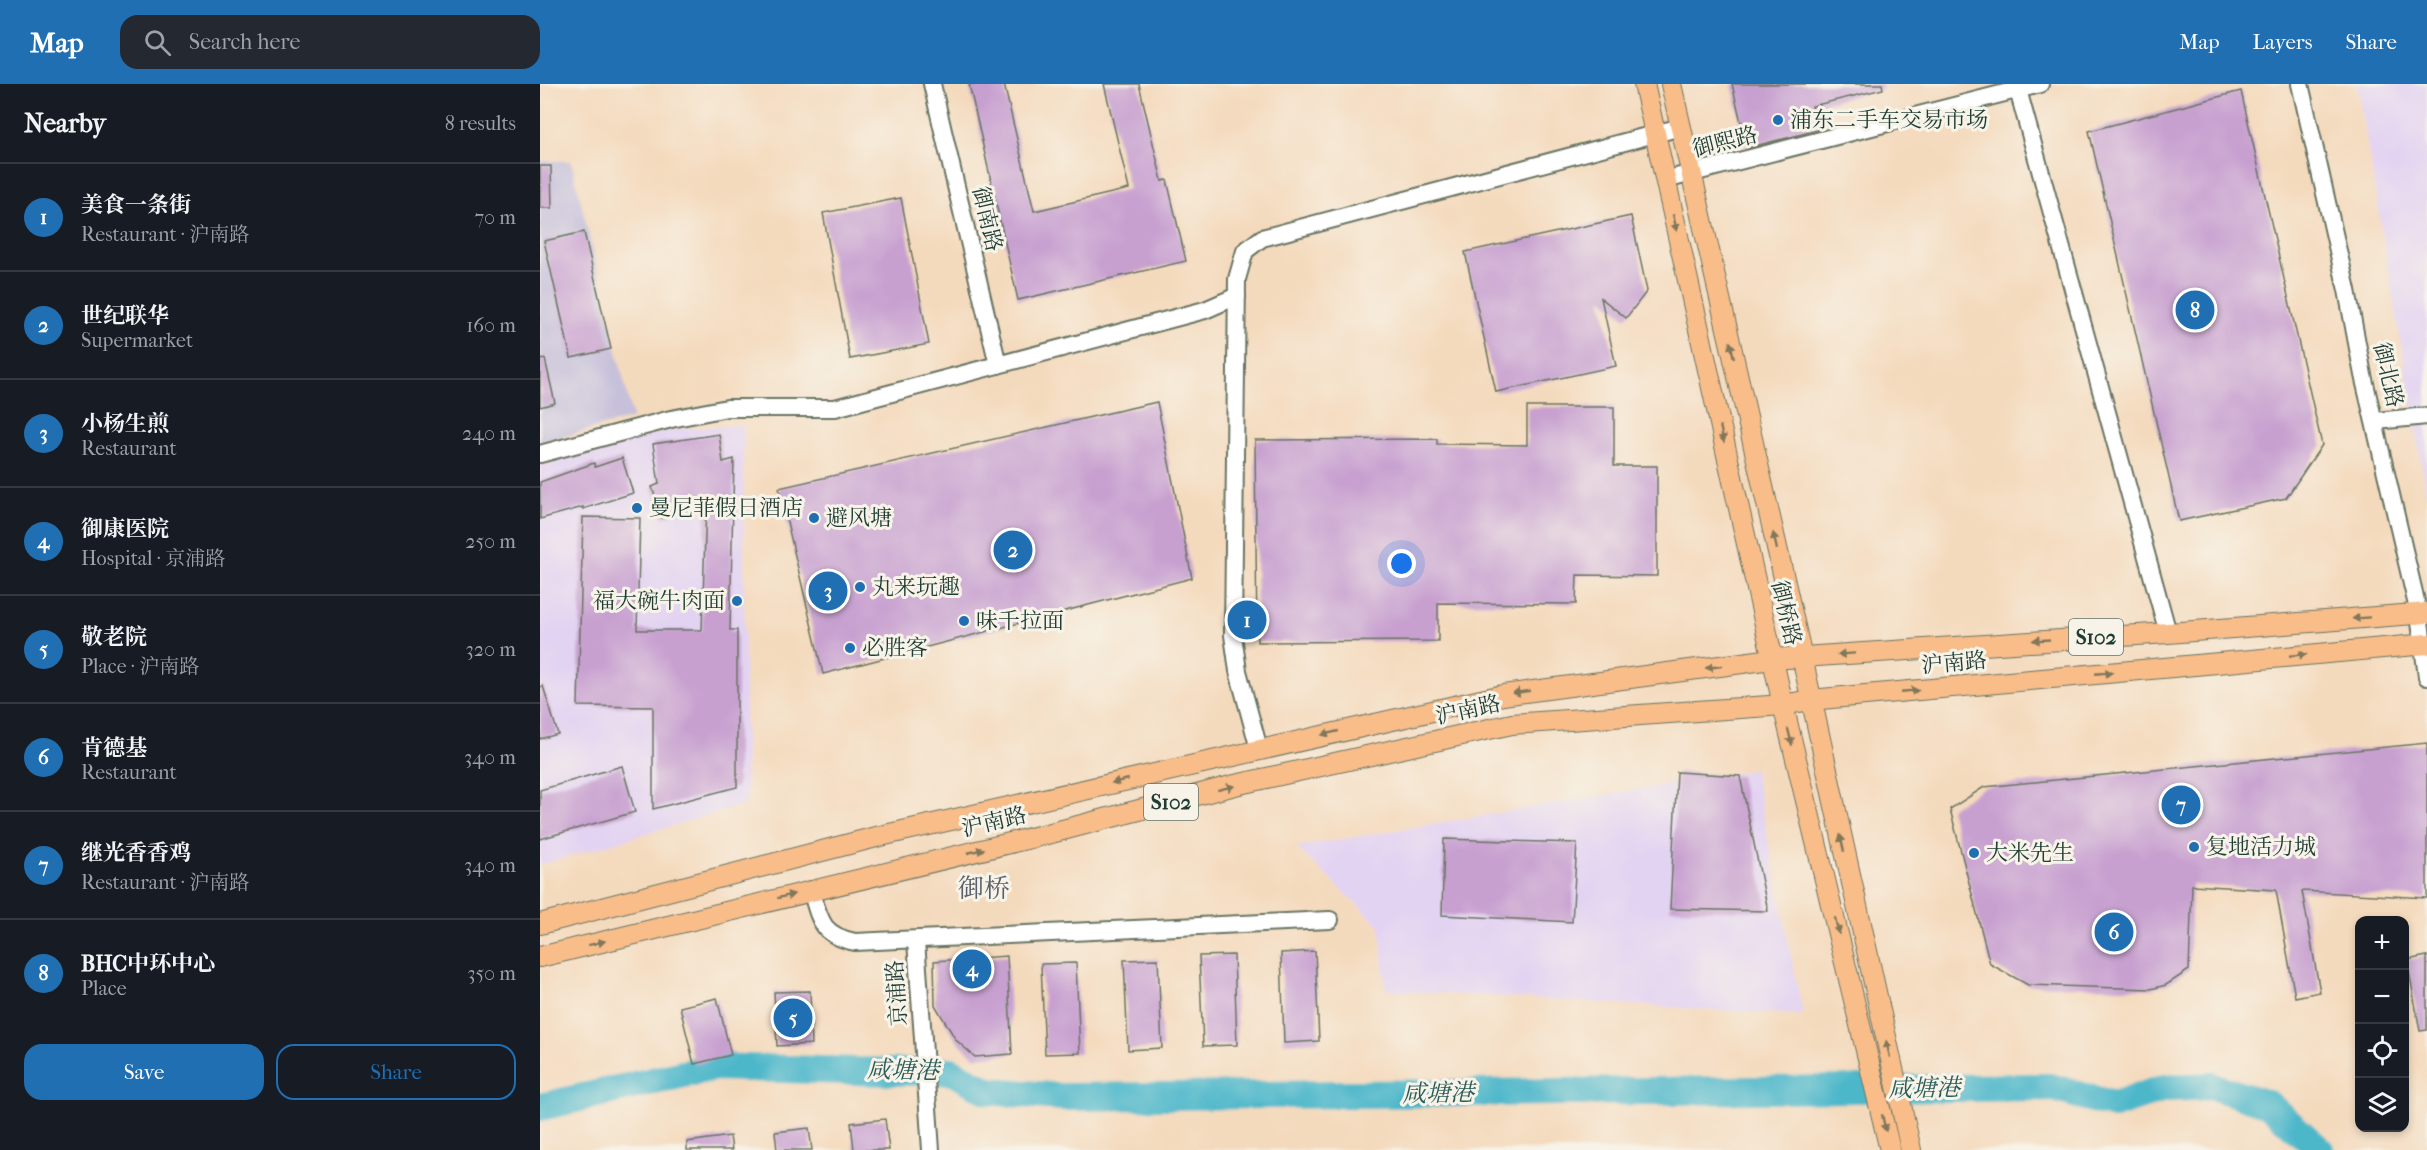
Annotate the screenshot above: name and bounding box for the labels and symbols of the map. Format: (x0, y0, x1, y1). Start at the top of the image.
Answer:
place label: 浦东二手车交易市场 (1790, 107, 1988, 133)
marker: 浦东二手车交易市场 (1771, 113, 1785, 127)
street label: 御熙路 (1690, 121, 1760, 163)
street label: 御南路 (967, 184, 1007, 254)
one-way arrow (1670, 214, 1680, 232)
pin: 8 (2176, 288, 2214, 332)
street label: 御北路 (2368, 340, 2408, 410)
one-way arrow (1727, 341, 1737, 360)
one-way arrow (1717, 425, 1727, 443)
place label: 曼尼菲假日酒店 (649, 495, 803, 521)
marker: 曼尼菲假日酒店 (630, 501, 644, 515)
place label: 避风塘 (826, 505, 892, 531)
marker: 避风塘 (807, 511, 821, 525)
pin: 2 (994, 528, 1032, 572)
one-way arrow (1770, 531, 1780, 550)
your location (1387, 549, 1416, 578)
pin: 3 (808, 568, 848, 614)
place label: 丸来玩趣 (872, 574, 960, 600)
street label: 御桥路 (1766, 578, 1806, 648)
marker: 丸来玩趣 (853, 580, 867, 594)
place label: 福大碗牛肉面 (593, 588, 725, 614)
marker: 福大碗牛肉面 (730, 594, 744, 608)
pin: 1 (1228, 598, 1266, 642)
place label: 味千拉面 (976, 608, 1064, 634)
one-way arrow (2352, 613, 2371, 623)
marker: 味千拉面 (957, 614, 971, 628)
road number: S102 (2069, 619, 2123, 655)
place label: 必胜客 (862, 635, 928, 661)
one-way arrow (2031, 636, 2050, 645)
marker: 必胜客 (843, 641, 857, 655)
street label: 沪南路 (1920, 647, 1988, 679)
one-way arrow (1837, 649, 1856, 659)
one-way arrow (2289, 651, 2308, 660)
one-way arrow (1705, 662, 1724, 671)
one-way arrow (2095, 668, 2114, 678)
one-way arrow (1901, 686, 1920, 696)
one-way arrow (1511, 688, 1530, 697)
street label: 沪南路 (1433, 690, 1503, 730)
one-way arrow (1786, 727, 1796, 746)
one-way arrow (1321, 729, 1340, 738)
one-way arrow (1110, 776, 1129, 786)
one-way arrow (1217, 782, 1235, 792)
pin: 7 (2162, 782, 2200, 828)
road number: S102 (1144, 784, 1198, 820)
street label: 沪南路 (959, 802, 1029, 842)
one-way arrow (1837, 833, 1846, 852)
place label: 复地活力城 (2206, 834, 2316, 860)
place label: 大米先生 (1986, 840, 2074, 866)
marker: 复地活力城 (2187, 840, 2201, 854)
one-way arrow (967, 845, 985, 855)
marker: 大米先生 (1967, 846, 1981, 860)
district label: 御桥 (958, 873, 1010, 904)
one-way arrow (777, 891, 795, 901)
pin: 6 (2094, 910, 2134, 954)
one-way arrow (1832, 917, 1842, 935)
one-way arrow (588, 937, 606, 947)
pin: 4 (952, 946, 992, 992)
street label: 京浦路 (882, 959, 912, 1027)
pin: 5 (774, 996, 812, 1040)
one-way arrow (1882, 1040, 1892, 1058)
water label: 咸塘港 (867, 1055, 942, 1085)
water label: 咸塘港 (1888, 1073, 1963, 1103)
water label: 咸塘港 (1402, 1078, 1477, 1108)
one-way arrow (1879, 1114, 1889, 1133)

